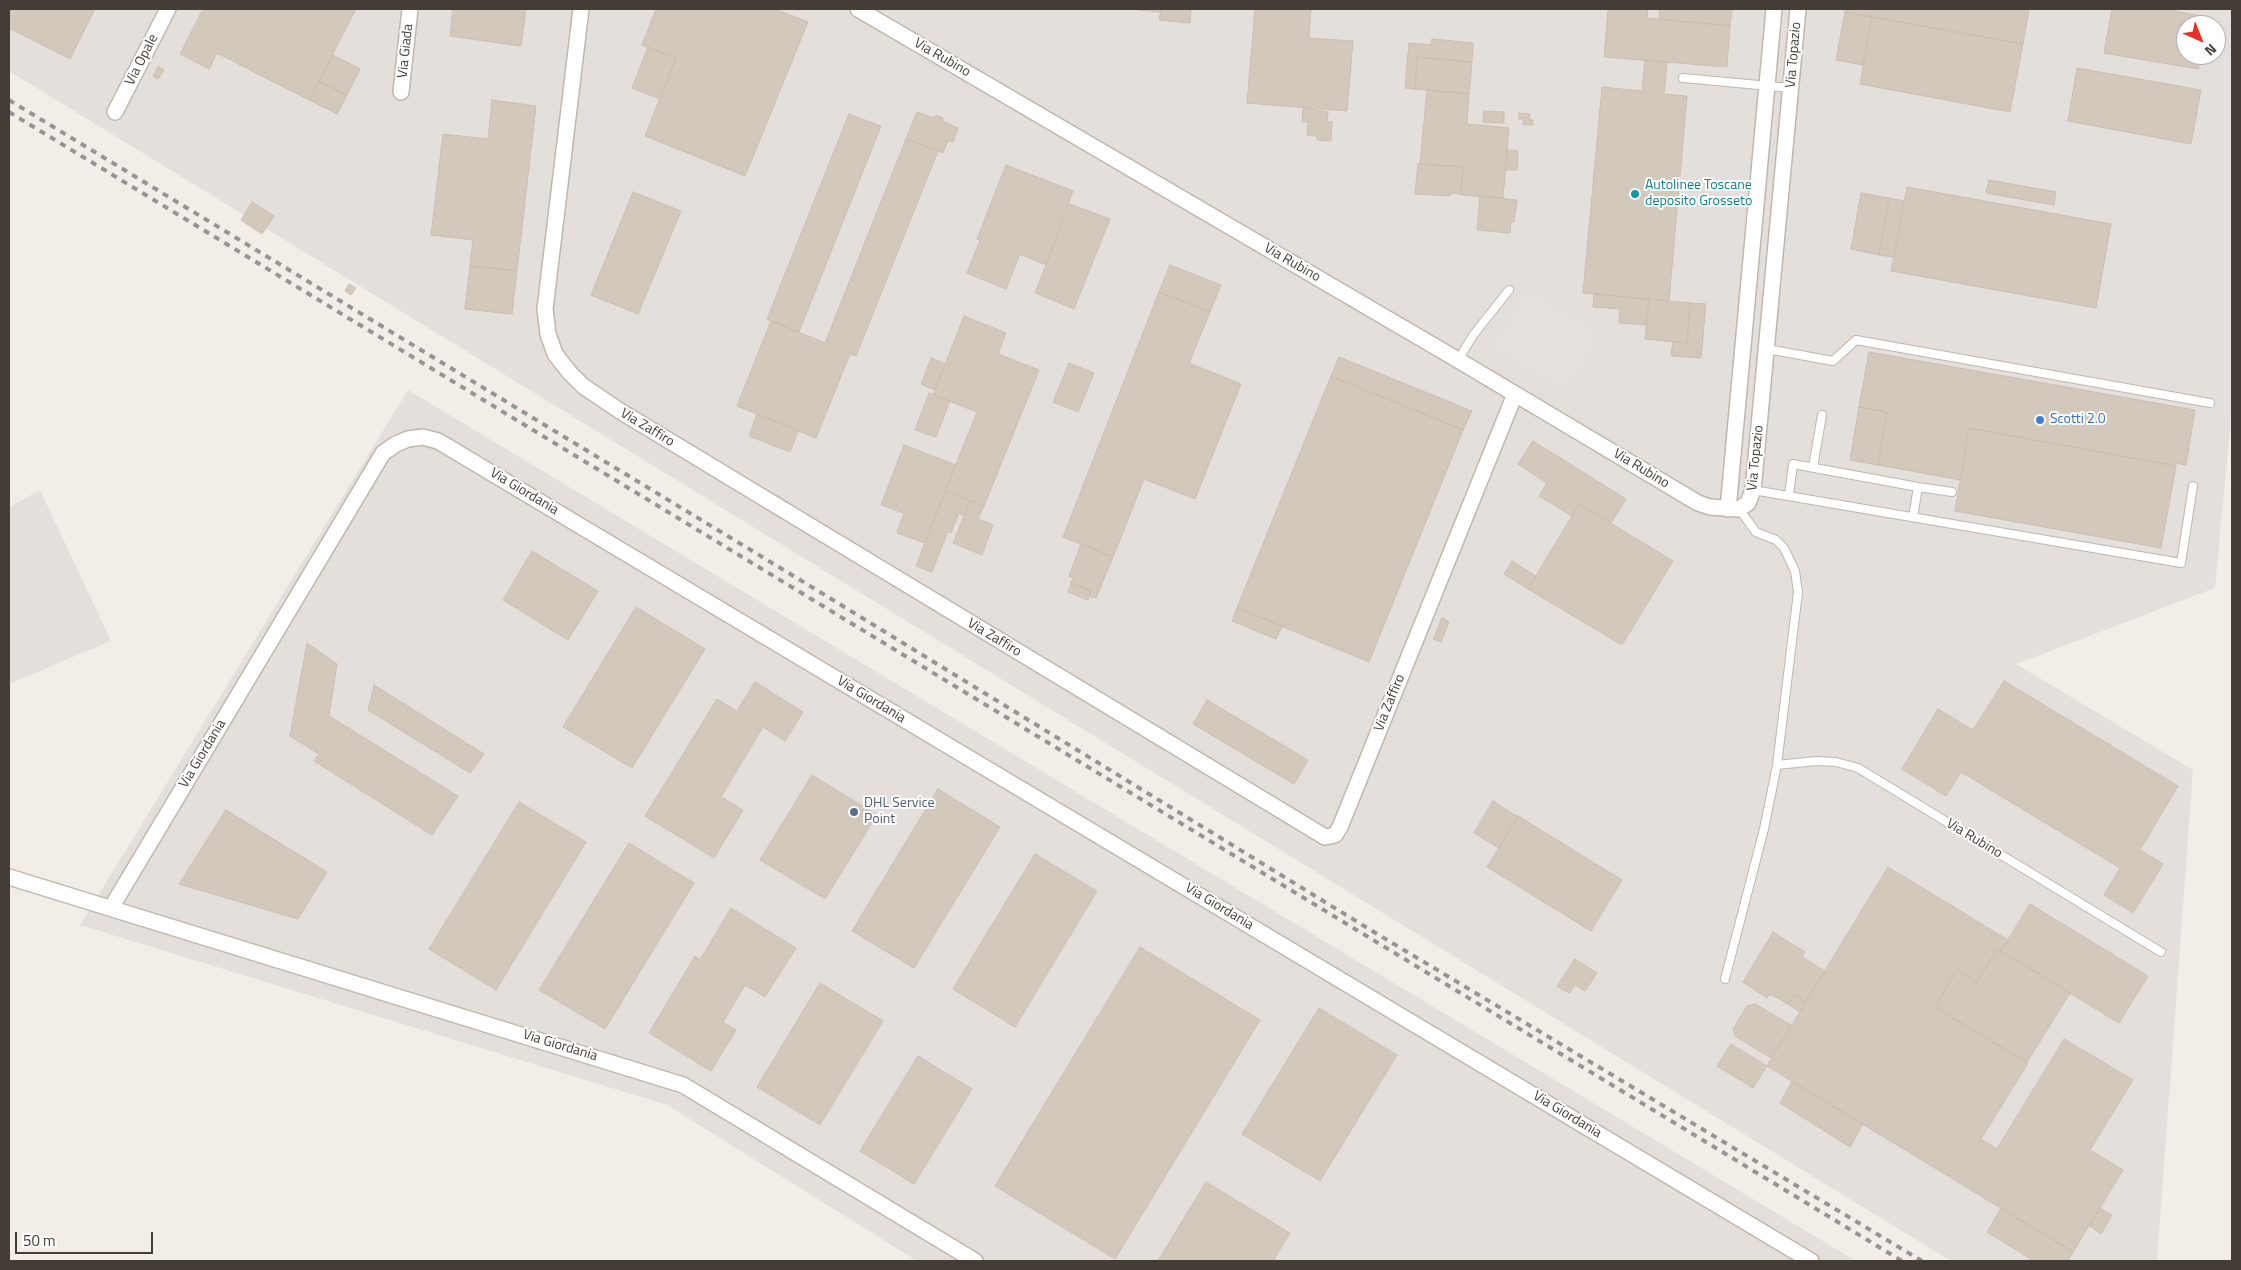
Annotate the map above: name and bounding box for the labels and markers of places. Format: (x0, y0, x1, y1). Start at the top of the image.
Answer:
place label: Autolinee Toscane deposito Grosseto (1645, 178, 1752, 210)
marker: Autolinee Toscane deposito Grosseto (1629, 188, 1641, 200)
place label: Scotti 2.0 (2050, 412, 2106, 428)
marker: Scotti 2.0 (2034, 414, 2046, 426)
place label: DHL Service Point (864, 796, 935, 829)
marker: DHL Service Point (848, 806, 860, 818)

